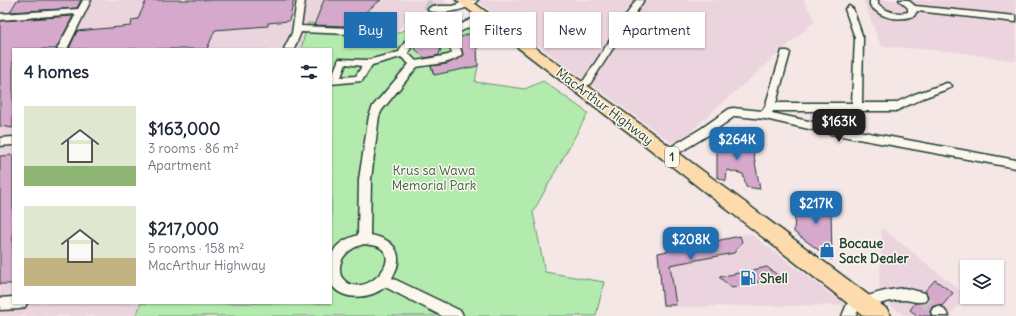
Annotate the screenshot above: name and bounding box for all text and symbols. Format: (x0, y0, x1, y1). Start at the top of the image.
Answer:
chip: Buy (344, 12, 397, 48)
chip: Rent (405, 12, 462, 48)
chip: Filters (470, 12, 536, 48)
chip: New (544, 12, 601, 48)
chip: Apartment (609, 12, 705, 48)
text: 4 homes (24, 61, 89, 83)
icon: filters (298, 61, 320, 83)
street label: MacArthur Highway (553, 64, 657, 149)
pin: $163K (811, 109, 867, 143)
text: $163K (821, 113, 857, 130)
text: $163,000 (148, 118, 220, 140)
icon: home (56, 122, 104, 170)
pin: $264K (709, 127, 765, 161)
text: $264K (718, 131, 756, 148)
text: 3 rooms · 86 m² (148, 140, 239, 157)
road number: 1 (665, 147, 679, 167)
text: Apartment (148, 157, 211, 174)
park label: Krus sa Wawa Memorial Park (392, 162, 477, 194)
pin: $217K (788, 191, 844, 225)
text: $217K (799, 195, 833, 212)
text: $217,000 (148, 218, 219, 240)
icon: home (56, 222, 104, 270)
pin: $208K (663, 227, 719, 261)
text: $208K (672, 231, 710, 248)
place label: Bocaue Sack Dealer (839, 235, 909, 267)
text: 5 rooms · 158 m² (148, 240, 244, 257)
shop icon: Bocaue Sack Dealer (818, 241, 836, 259)
text: MacArthur Highway (148, 257, 266, 274)
map controls (960, 260, 1004, 304)
button: layers (960, 260, 1004, 304)
fuel station icon: Shell (739, 269, 757, 287)
place label: Shell (760, 270, 788, 287)

